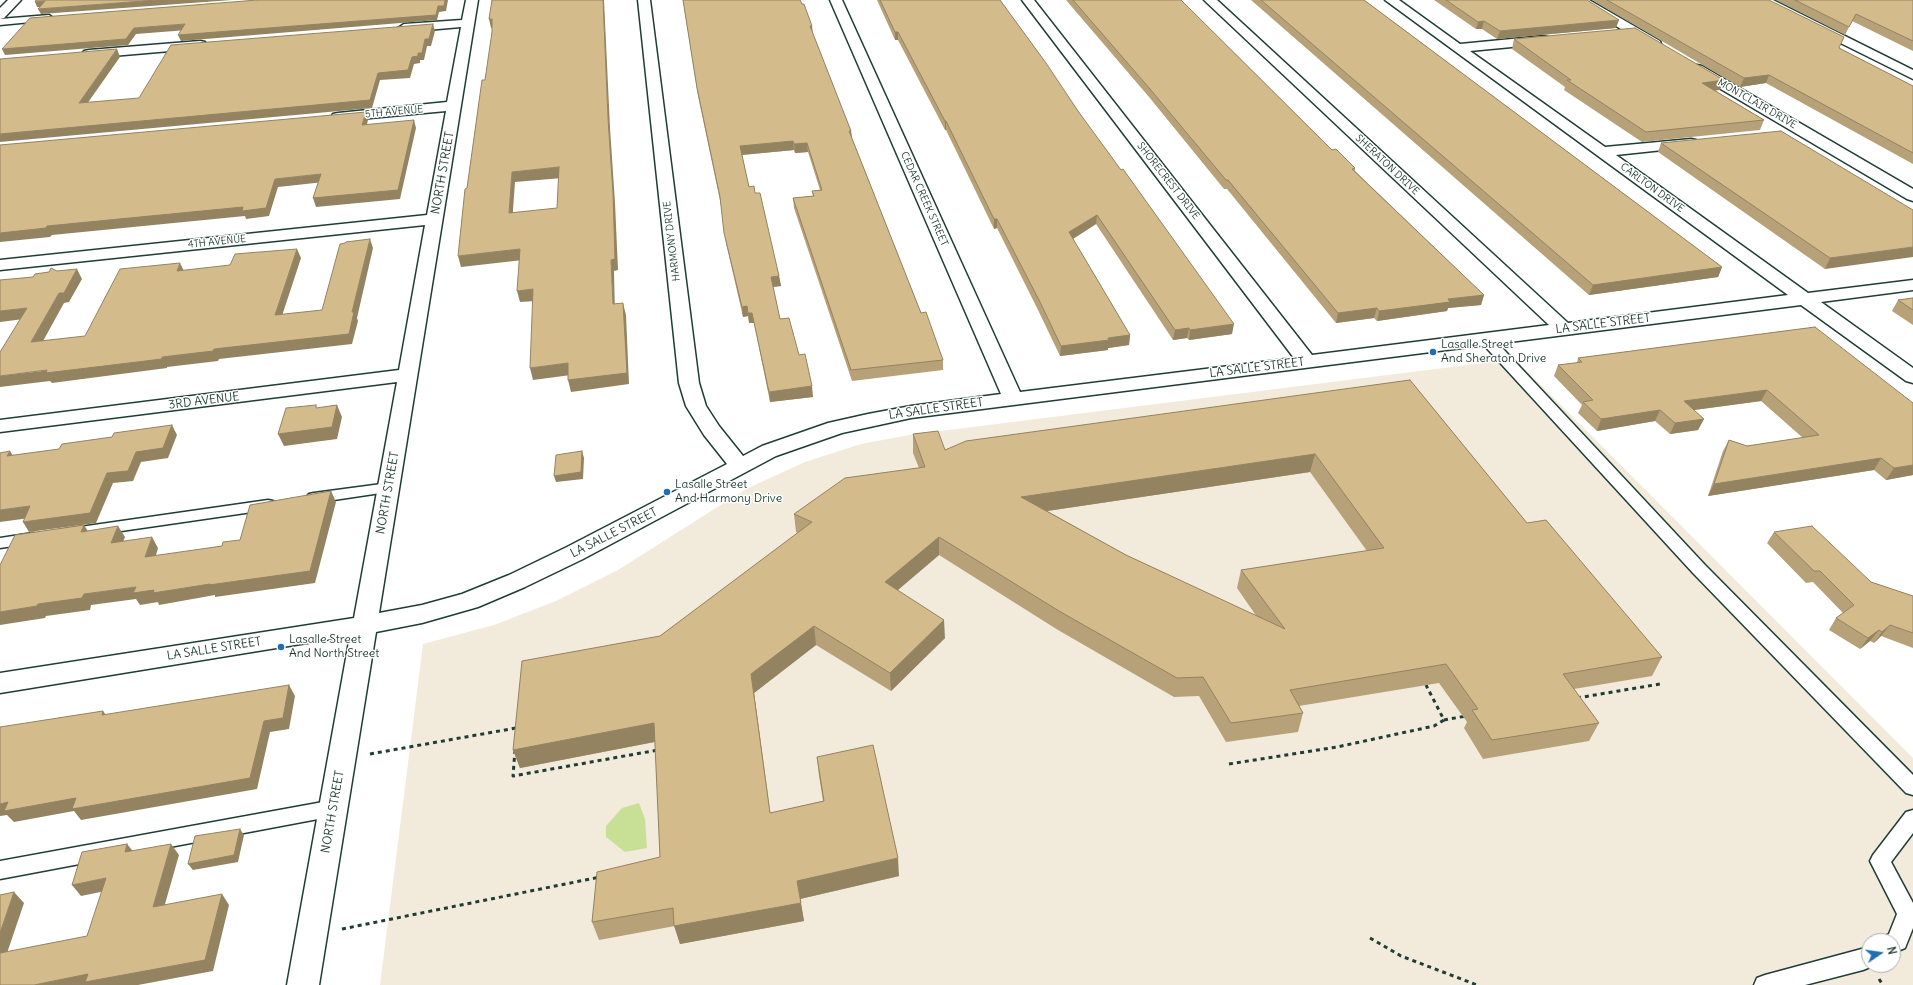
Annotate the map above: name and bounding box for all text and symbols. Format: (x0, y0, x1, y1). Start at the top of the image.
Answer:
street label: MONTCLAIR DRIVE (1715, 77, 1799, 131)
street label: 5TH AVENUE (364, 103, 424, 121)
street label: NORTH STREET (429, 131, 457, 215)
street label: SHERATON DRIVE (1353, 132, 1421, 198)
street label: SHORECREST DRIVE (1134, 140, 1202, 222)
street label: CEDAR CREEK STREET (898, 150, 950, 248)
street label: CARLTON DRIVE (1618, 161, 1686, 215)
street label: HARMONY DRIVE (661, 200, 683, 282)
street label: 4TH AVENUE (187, 233, 247, 251)
street label: LA SALLE STREET (1555, 311, 1651, 337)
place label: Lasalle Street And Sheraton Drive (1441, 338, 1546, 366)
marker: Lasalle Street And Sheraton Drive (1428, 347, 1438, 357)
street label: LA SALLE STREET (1209, 355, 1305, 381)
street label: 3RD AVENUE (168, 390, 240, 412)
street label: LA SALLE STREET (888, 395, 984, 423)
street label: NORTH STREET (374, 451, 402, 535)
place label: Lasalle Street And Harmony Drive (675, 478, 782, 506)
marker: Lasalle Street And Harmony Drive (662, 487, 672, 497)
street label: LA SALLE STREET (568, 505, 660, 561)
place label: Lasalle Street And North Street (289, 633, 379, 661)
street label: LA SALLE STREET (166, 634, 262, 664)
marker: Lasalle Street And North Street (276, 642, 286, 652)
street label: NORTH STREET (319, 770, 347, 854)
north arrow (1861, 933, 1901, 973)
text: N (1884, 945, 1899, 956)

